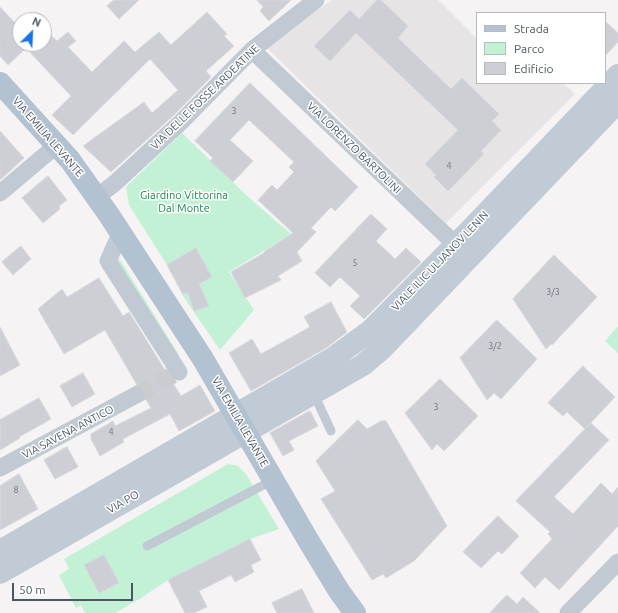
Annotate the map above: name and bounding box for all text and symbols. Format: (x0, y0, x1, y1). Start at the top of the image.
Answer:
north arrow (12, 12, 52, 52)
legend (476, 12, 606, 84)
text: N (30, 15, 43, 29)
text: Strada (514, 22, 549, 35)
street label: VIA DELLE FOSSE ARDEATINE (148, 42, 262, 152)
text: Parco (514, 42, 544, 55)
text: Edificio (514, 62, 554, 75)
street label: VIA EMILIA LEVANTE (10, 94, 86, 180)
street label: VIA LORENZO BARTOLINI (304, 100, 404, 196)
house number: 3 (231, 106, 237, 116)
house number: 4 (446, 161, 452, 171)
park label: Giardino Vittorina Dal Monte (140, 188, 228, 214)
street label: VIALE ILIC ULJANOV LENIN (389, 208, 491, 314)
house number: 5 (352, 258, 358, 268)
house number: 3/3 (546, 287, 560, 297)
house number: 3/2 (488, 341, 502, 351)
street label: VIA EMILIA LEVANTE (209, 375, 271, 469)
street label: VIA SAVENA ANTICO (20, 402, 116, 462)
house number: 3 (433, 402, 439, 412)
house number: 4 (108, 427, 114, 437)
house number: 8 (13, 485, 19, 495)
street label: VIA PO (105, 488, 141, 516)
scale bar (14, 575, 135, 601)
text: 50 m (19, 583, 46, 596)

